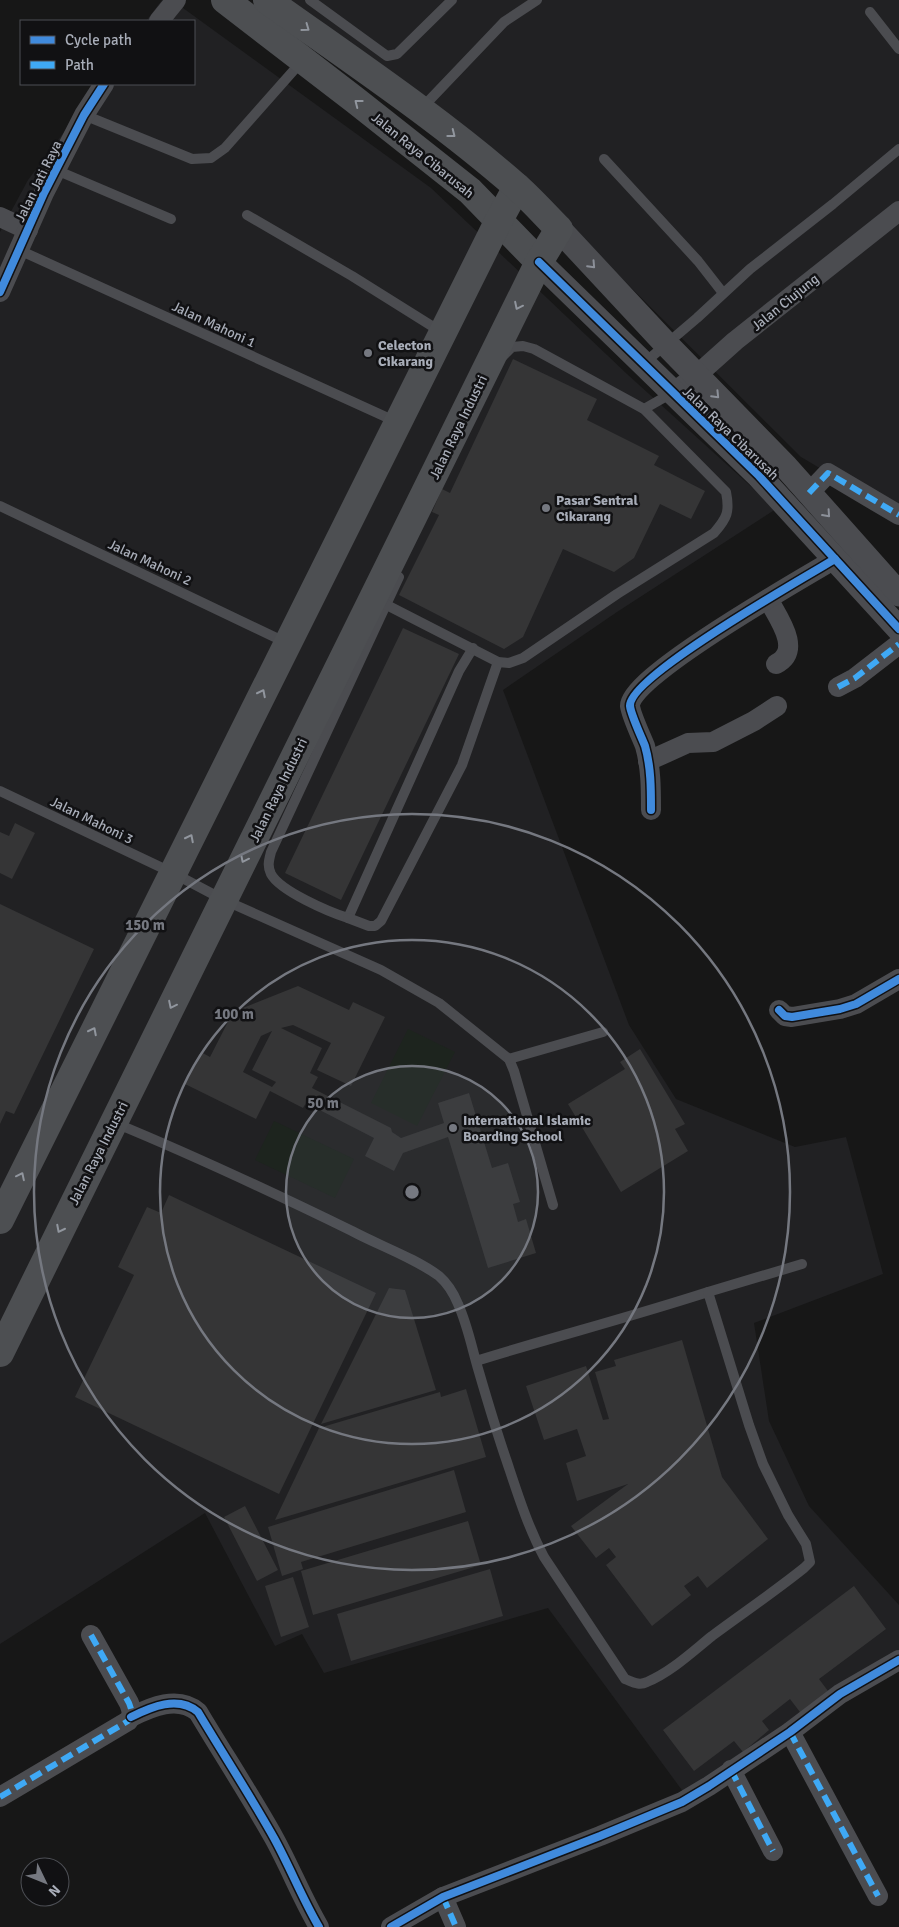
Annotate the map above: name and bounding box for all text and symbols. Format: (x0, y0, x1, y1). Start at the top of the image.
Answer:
legend (20, 20, 195, 85)
one-way arrow (301, 22, 310, 31)
text: Cycle path (65, 31, 132, 49)
text: Path (65, 56, 94, 74)
one-way arrow (355, 100, 364, 108)
street label: Jalan Raya Cibarusah (368, 109, 477, 202)
one-way arrow (446, 129, 455, 137)
street label: Jalan Jati Raya (11, 138, 65, 225)
one-way arrow (586, 259, 595, 268)
street label: Jalan Ciujung (748, 270, 822, 335)
street label: Jalan Mahoni 1 (169, 298, 258, 351)
one-way arrow (513, 301, 524, 310)
place label: Celecton Cikarang (378, 337, 433, 370)
marker: Celecton Cikarang (362, 347, 374, 359)
street label: Jalan Raya Industri (426, 372, 491, 482)
street label: Jalan Raya Cibarusah (679, 383, 782, 484)
one-way arrow (710, 390, 719, 399)
place label: Pasar Sentral Cikarang (556, 492, 638, 525)
marker: Pasar Sentral Cikarang (540, 502, 552, 514)
one-way arrow (821, 508, 830, 517)
street label: Jalan Mahoni 2 (105, 536, 194, 589)
one-way arrow (256, 689, 267, 698)
street label: Jalan Raya Industri (246, 735, 311, 845)
street label: Jalan Mahoni 3 (47, 793, 136, 848)
one-way arrow (184, 835, 194, 844)
one-way arrow (240, 854, 250, 863)
text: 150 m (125, 916, 165, 934)
one-way arrow (168, 1000, 178, 1009)
text: 100 m (214, 1005, 254, 1023)
one-way arrow (87, 1027, 98, 1036)
text: 50 m (307, 1094, 339, 1112)
street label: Jalan Raya Industri (65, 1099, 132, 1208)
place label: International Islamic Boarding School (463, 1112, 591, 1145)
marker: International Islamic Boarding School (447, 1122, 459, 1134)
one-way arrow (15, 1173, 25, 1182)
centre of rings (403, 1183, 421, 1201)
one-way arrow (56, 1223, 66, 1232)
north arrow (20, 1857, 70, 1907)
text: N (45, 1881, 64, 1900)

